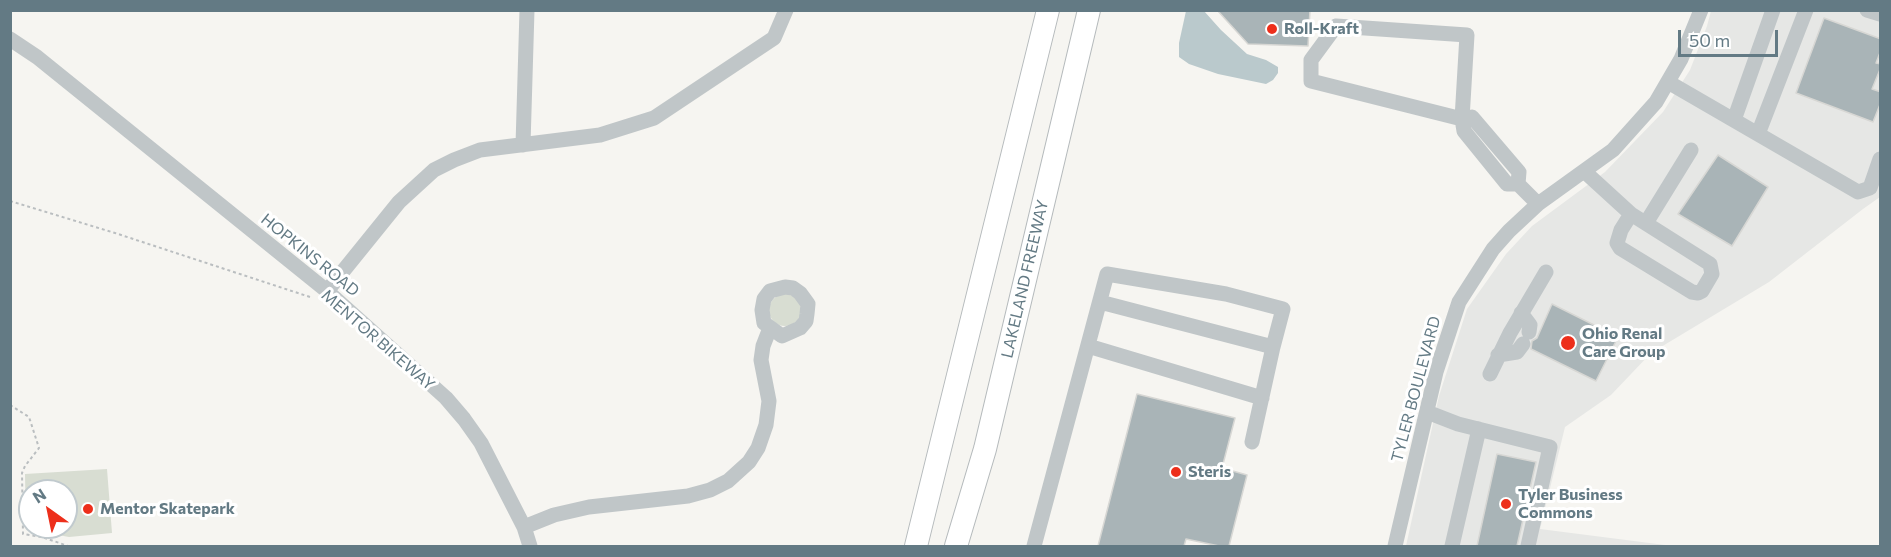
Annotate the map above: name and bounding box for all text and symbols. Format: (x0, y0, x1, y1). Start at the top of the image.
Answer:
scale bar (1681, 18, 1782, 56)
place label: Roll-Kraft (1284, 19, 1359, 39)
marker: Roll-Kraft (1265, 22, 1279, 36)
text: 50 m (1689, 29, 1730, 51)
street label: LAKELAND FREEWAY (997, 198, 1053, 360)
street label: HOPKINS ROAD (257, 210, 363, 300)
street label: MENTOR BIKEWAY (317, 286, 439, 394)
street label: TYLER BOULEVARD (1387, 314, 1445, 464)
place label: Ohio Renal Care Group (1582, 324, 1665, 362)
marker: Ohio Renal Care Group (1559, 334, 1577, 352)
place label: Steris (1188, 462, 1231, 482)
marker: Steris (1169, 465, 1183, 479)
north arrow (18, 479, 78, 539)
text: N (29, 484, 49, 506)
place label: Tyler Business Commons (1518, 485, 1623, 523)
marker: Tyler Business Commons (1499, 497, 1513, 511)
place label: Mentor Skatepark (100, 499, 235, 519)
marker: Mentor Skatepark (81, 502, 95, 516)

